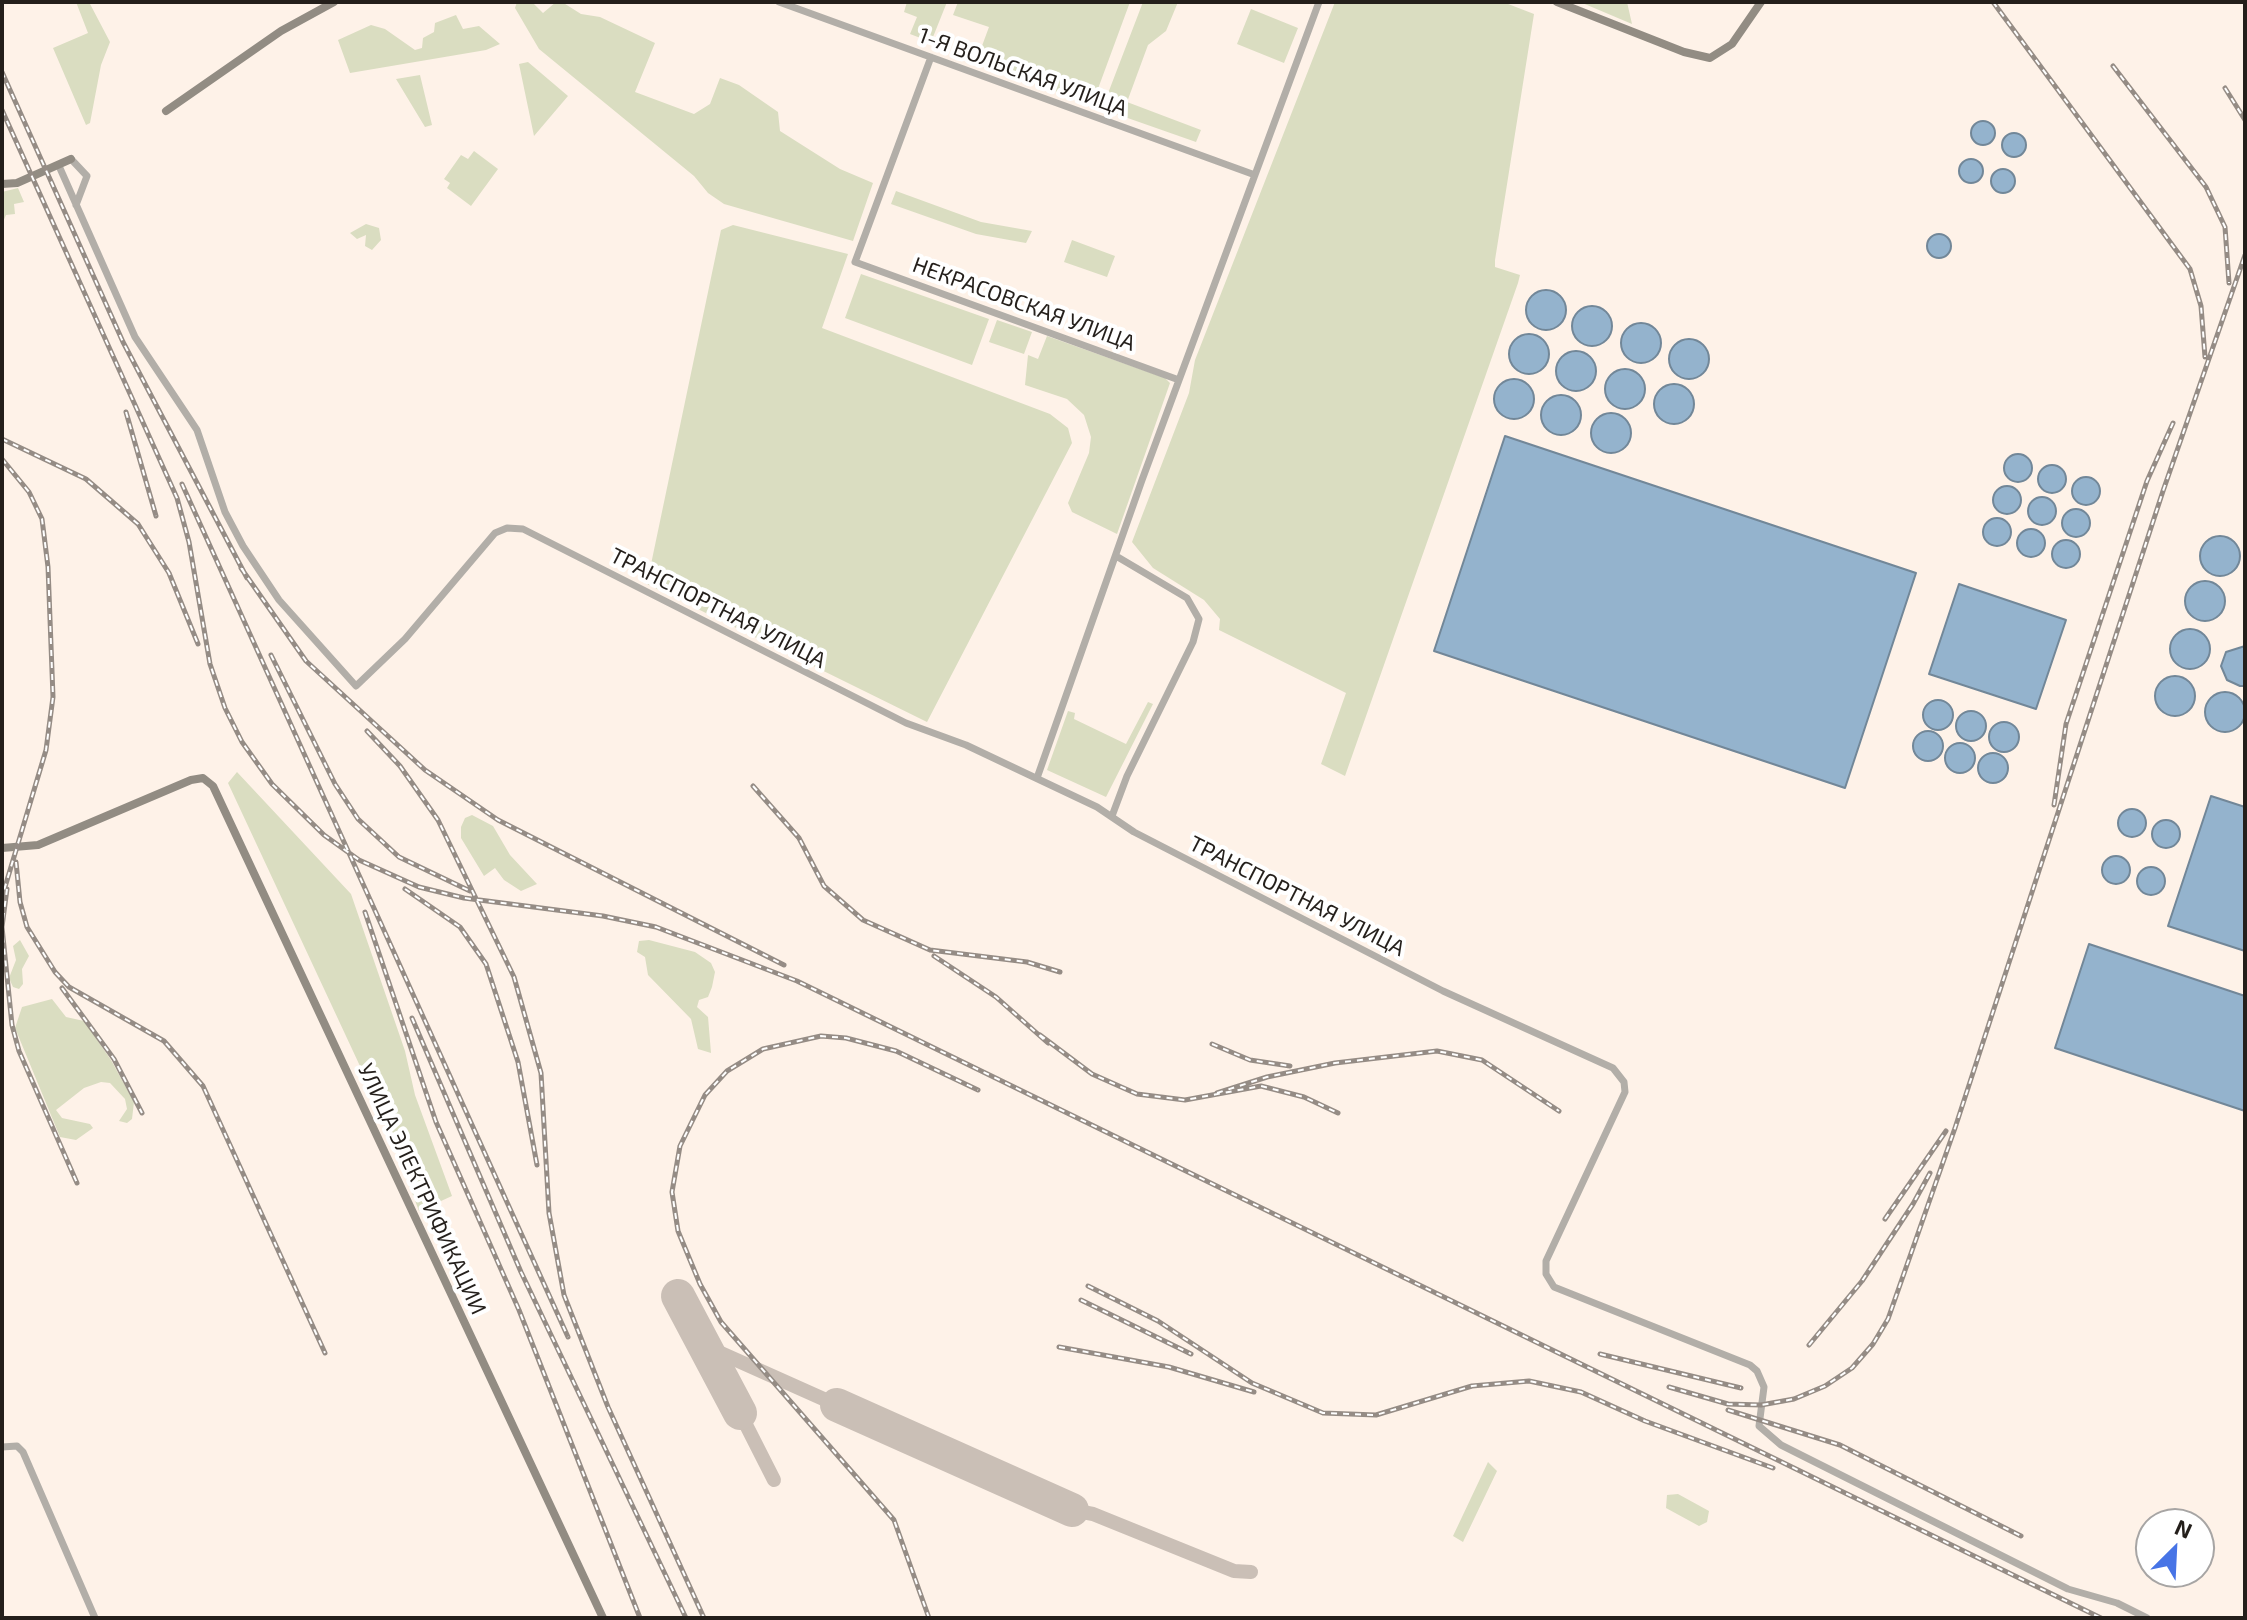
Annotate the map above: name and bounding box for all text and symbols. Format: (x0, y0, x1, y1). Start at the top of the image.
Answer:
street label: 1-Я ВОЛЬСКАЯ УЛИЦА (915, 22, 1131, 122)
street label: НЕКРАСОВСКАЯ УЛИЦА (909, 251, 1139, 357)
street label: ТРАНСПОРТНАЯ УЛИЦА (606, 542, 830, 674)
street label: ТРАНСПОРТНАЯ УЛИЦА (1185, 830, 1409, 962)
street label: УЛИЦА ЭЛЕКТРИФИКАЦИИ (352, 1059, 492, 1319)
north arrow (2135, 1508, 2215, 1588)
text: N (2171, 1513, 2196, 1543)

